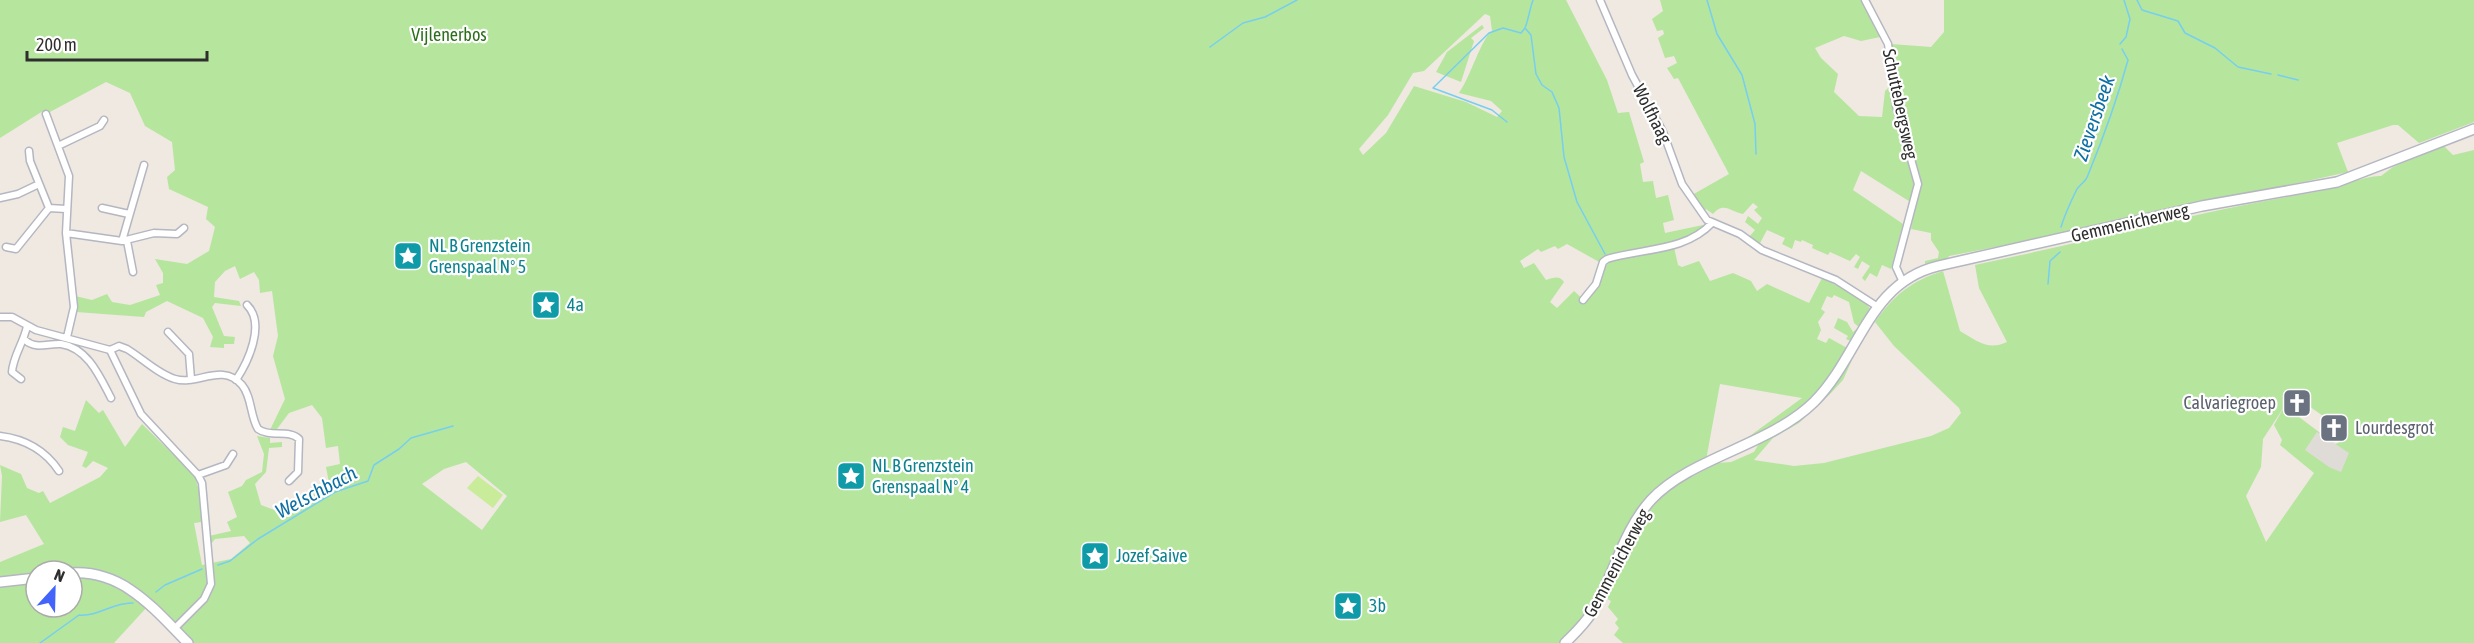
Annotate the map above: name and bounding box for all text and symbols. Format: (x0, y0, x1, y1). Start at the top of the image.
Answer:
scale bar (27, 24, 207, 62)
park label: Vijlenerbos (411, 24, 487, 45)
text: 200 m (36, 34, 77, 55)
street label: Schuttebergsweg (1879, 47, 1922, 161)
water label: Zieversbeek (2068, 72, 2119, 163)
street label: Wolfhaag (1629, 81, 1676, 147)
street label: Gemmenicherweg (2069, 199, 2191, 246)
place label: NL B Grenzstein Grenspaal N° 5 (429, 235, 531, 277)
place icon: NL B Grenzstein Grenspaal N° 5 (392, 240, 424, 272)
place icon: 4a (530, 289, 562, 321)
place label: 4a (567, 294, 584, 315)
church icon: Calvariegroep (2281, 387, 2313, 419)
place label: Calvariegroep (2183, 392, 2276, 413)
church icon: Lourdesgrot (2318, 412, 2350, 444)
place label: Lourdesgrot (2355, 417, 2434, 438)
place label: NL B Grenzstein Grenspaal N° 4 (872, 455, 974, 497)
place icon: NL B Grenzstein Grenspaal N° 4 (835, 460, 867, 492)
water label: Welschbach (271, 461, 360, 522)
street label: Gemmenicherweg (1579, 505, 1654, 621)
place icon: Jozef Saive (1079, 540, 1111, 572)
place label: Jozef Saive (1116, 545, 1187, 566)
north arrow (24, 559, 84, 619)
text: N (52, 565, 67, 585)
place icon: 3b (1332, 590, 1364, 622)
place label: 3b (1369, 595, 1386, 616)

